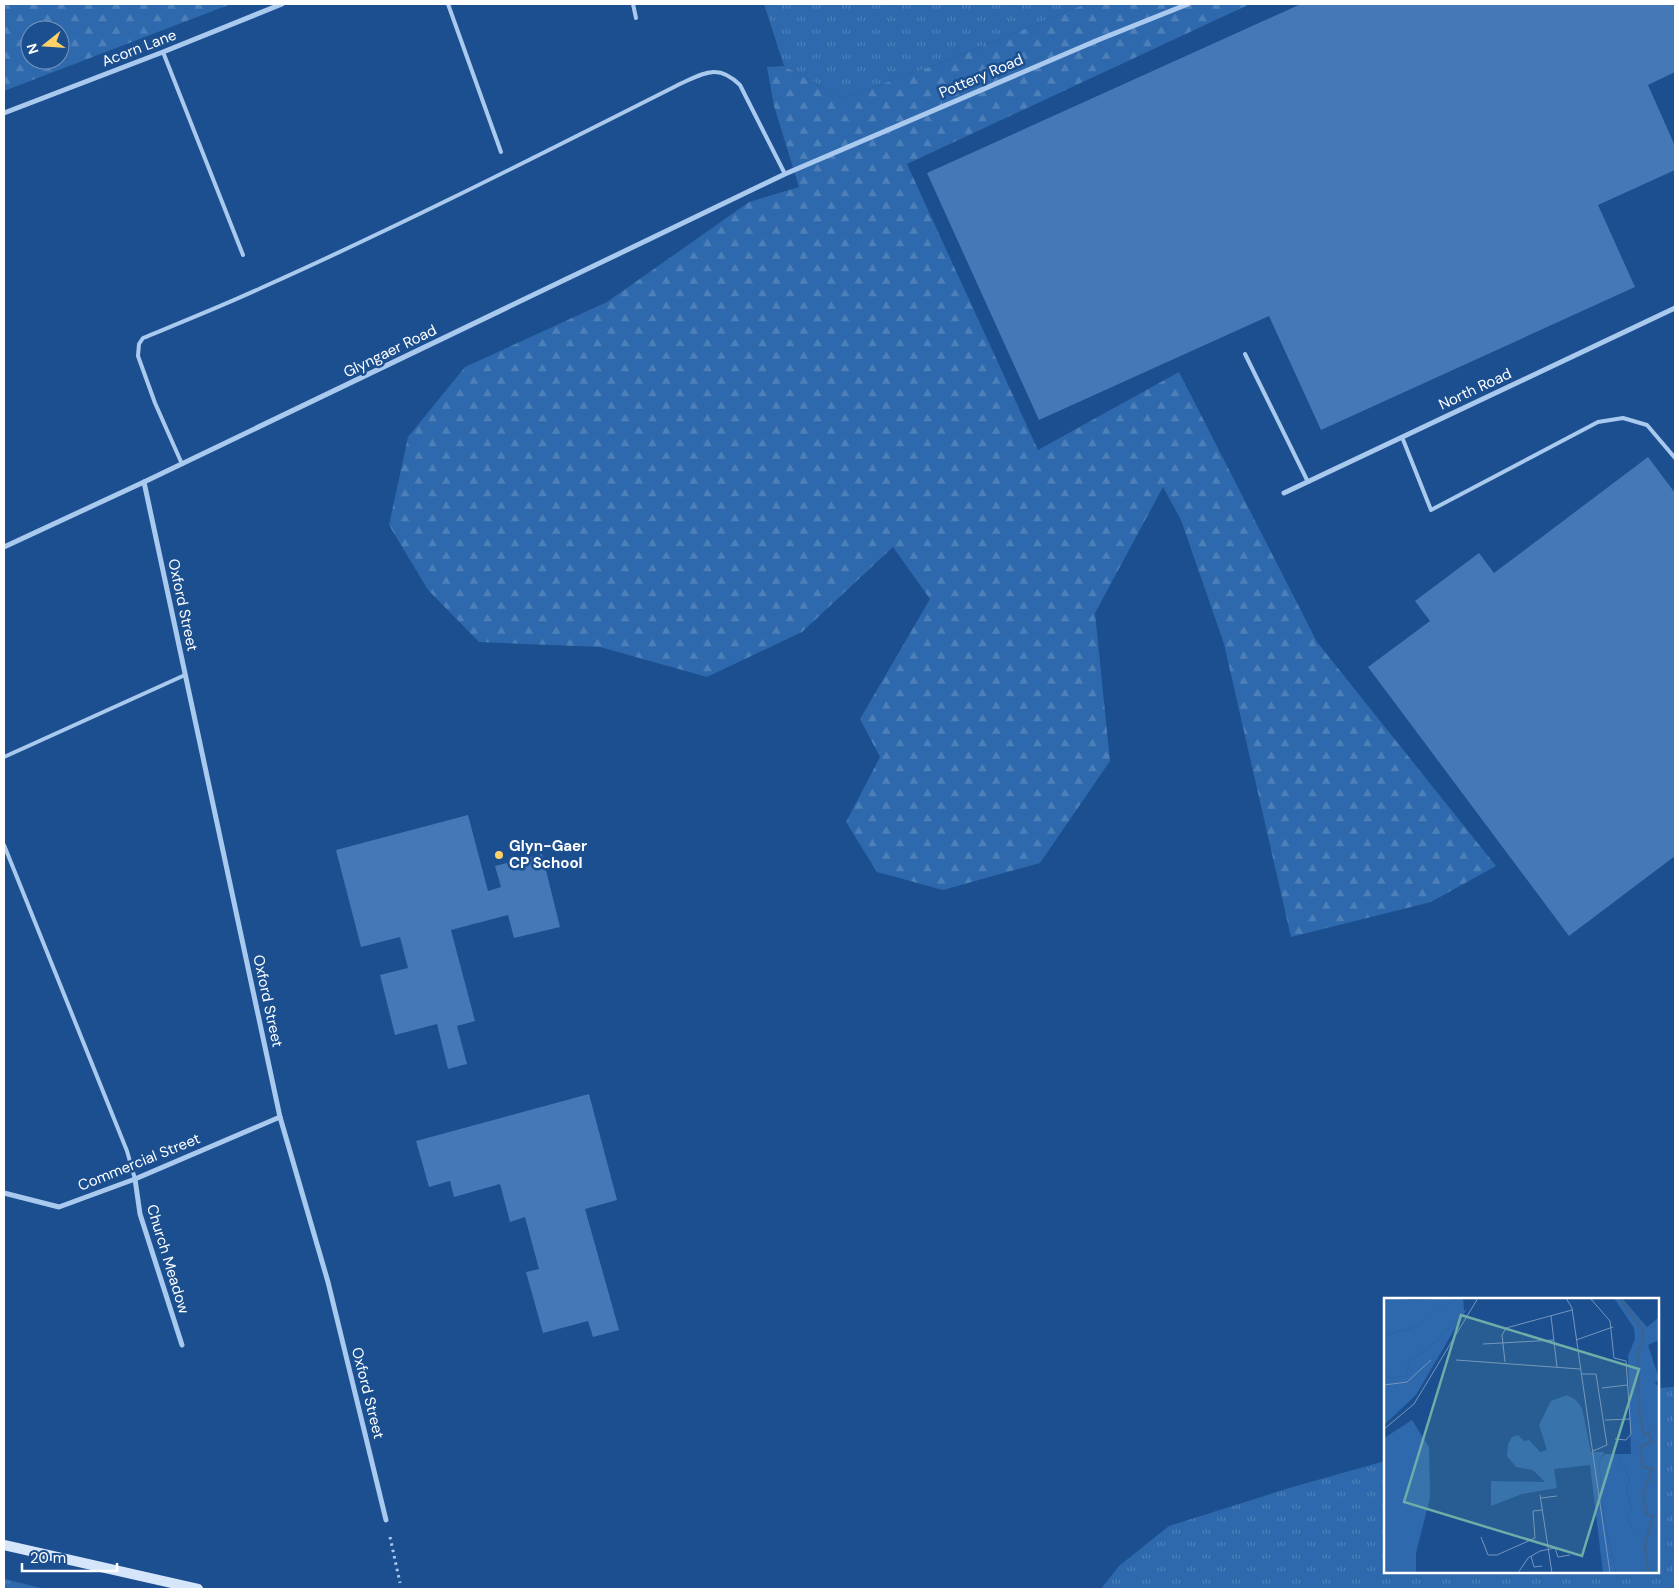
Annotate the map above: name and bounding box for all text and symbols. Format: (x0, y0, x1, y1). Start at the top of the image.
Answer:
north arrow (20, 20, 70, 70)
street label: Acorn Lane (99, 25, 179, 71)
text: N (22, 41, 43, 56)
street label: Pottery Road (936, 49, 1026, 103)
street label: Glyngaer Road (340, 320, 440, 382)
street label: North Road (1435, 363, 1515, 415)
street label: Oxford Street (163, 557, 203, 653)
place label: Glyn-Gaer CP School (509, 836, 587, 873)
marker: Glyn-Gaer CP School (493, 849, 505, 861)
street label: Oxford Street (248, 953, 288, 1049)
street label: Commercial Street (75, 1128, 203, 1196)
street label: Church Meadow (142, 1202, 194, 1317)
inset map (1384, 1298, 1659, 1573)
street label: Oxford Street (347, 1345, 389, 1441)
scale bar (22, 1540, 118, 1572)
text: 20 m (30, 1548, 66, 1568)

